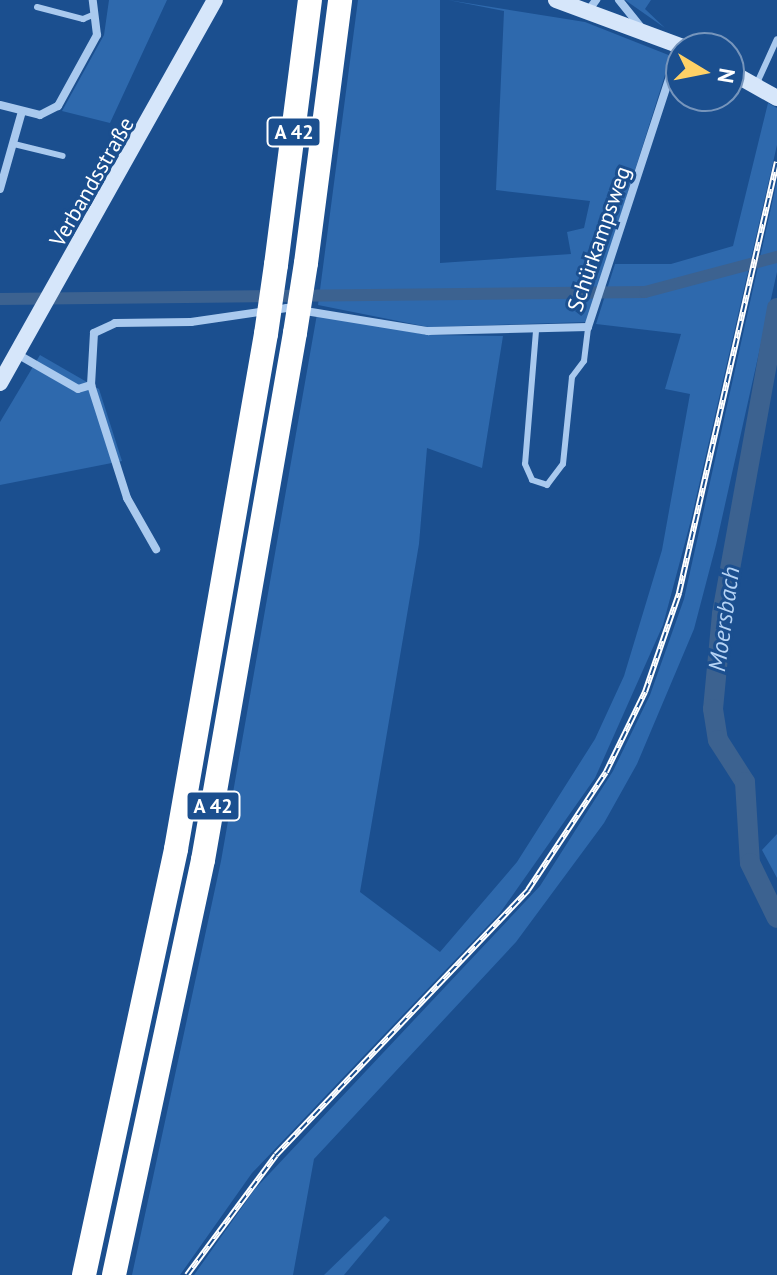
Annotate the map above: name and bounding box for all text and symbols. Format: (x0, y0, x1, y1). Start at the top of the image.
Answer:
north arrow (665, 32, 745, 112)
text: N (712, 66, 742, 85)
street label: Verbandsstraße (44, 113, 140, 251)
road number: A 42 (266, 116, 322, 148)
street label: Schürkampsweg (562, 163, 636, 315)
water label: Moersbach (702, 565, 746, 673)
road number: A 42 (185, 790, 241, 822)

